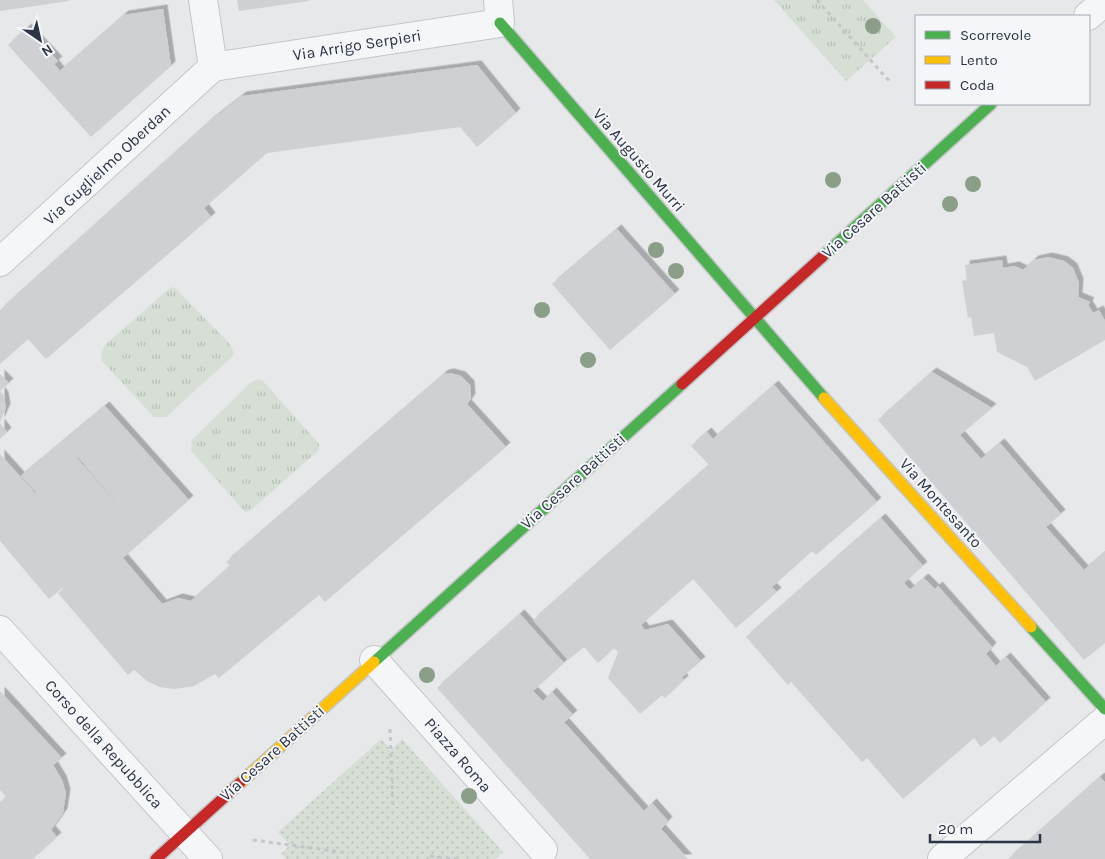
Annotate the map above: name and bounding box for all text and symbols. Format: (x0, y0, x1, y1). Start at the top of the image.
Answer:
north arrow (15, 15, 65, 65)
legend (915, 15, 1090, 105)
street label: Via Arrigo Serpieri (291, 25, 423, 65)
text: Scorrevole (960, 26, 1031, 44)
text: N (38, 41, 56, 60)
text: Lento (960, 51, 998, 69)
text: Coda (960, 76, 995, 94)
street label: Via Guglielmo Oberdan (40, 101, 174, 229)
street label: Via Augusto Murri (589, 105, 689, 215)
street label: Via Cesare Battisti (818, 158, 930, 262)
street label: Via Cesare Battisti (517, 429, 629, 533)
street label: Via Montesanto (896, 454, 986, 552)
street label: Corso della Repubblica (41, 676, 167, 812)
street label: Via Cesare Battisti (216, 701, 328, 805)
street label: Piazza Roma (420, 714, 496, 796)
scale bar (930, 812, 1040, 844)
text: 20 m (938, 820, 973, 838)

